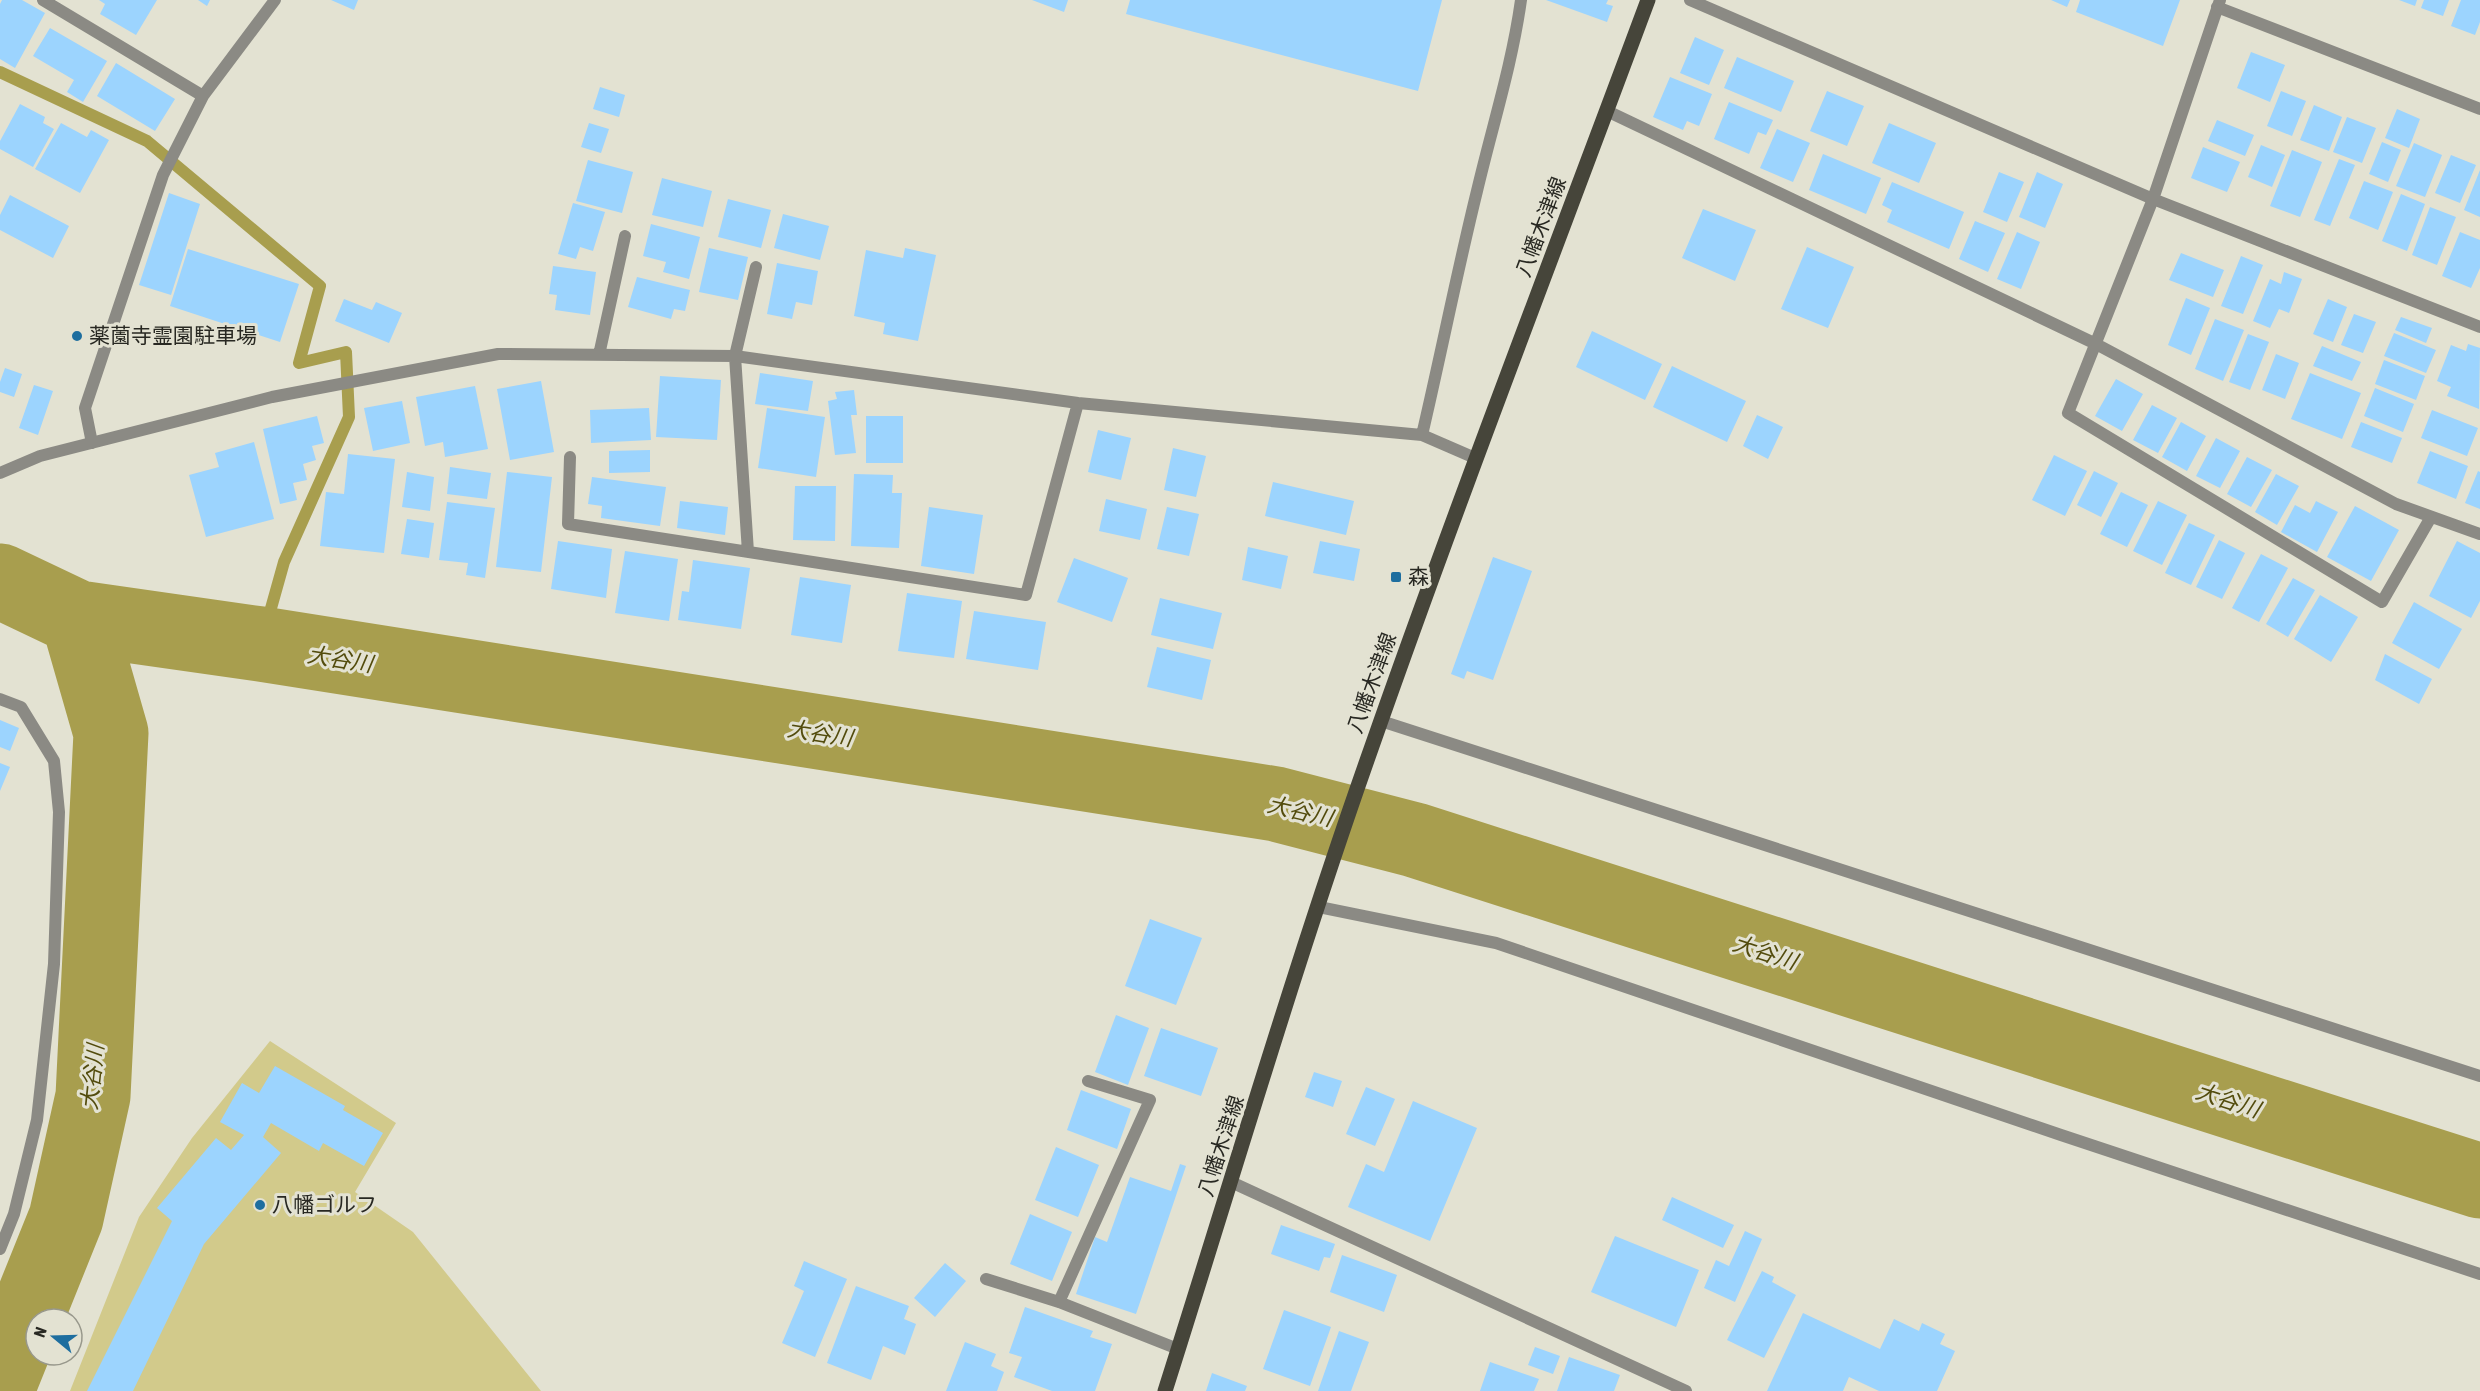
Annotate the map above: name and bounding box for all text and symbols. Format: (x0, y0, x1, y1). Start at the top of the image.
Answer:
street label: 八幡木津線 (1510, 173, 1570, 280)
place label: 薬薗寺霊園駐車場 (89, 323, 257, 347)
marker: 薬薗寺霊園駐車場 (70, 329, 84, 343)
place label: 森 (1408, 564, 1429, 588)
marker: 森 (1389, 570, 1403, 584)
street label: 八幡木津線 (1342, 629, 1400, 736)
water label: 大谷川 (305, 641, 377, 677)
water label: 大谷川 (785, 715, 857, 751)
water label: 大谷川 (1265, 791, 1337, 832)
water label: 大谷川 (1730, 929, 1802, 975)
water label: 大谷川 (76, 1041, 109, 1111)
water label: 大谷川 (2193, 1077, 2265, 1123)
street label: 八幡木津線 (1192, 1092, 1248, 1199)
place label: 八幡ゴルフ (272, 1192, 377, 1216)
marker: 八幡ゴルフ (253, 1198, 267, 1212)
north arrow (24, 1307, 84, 1367)
text: N (30, 1325, 50, 1340)

